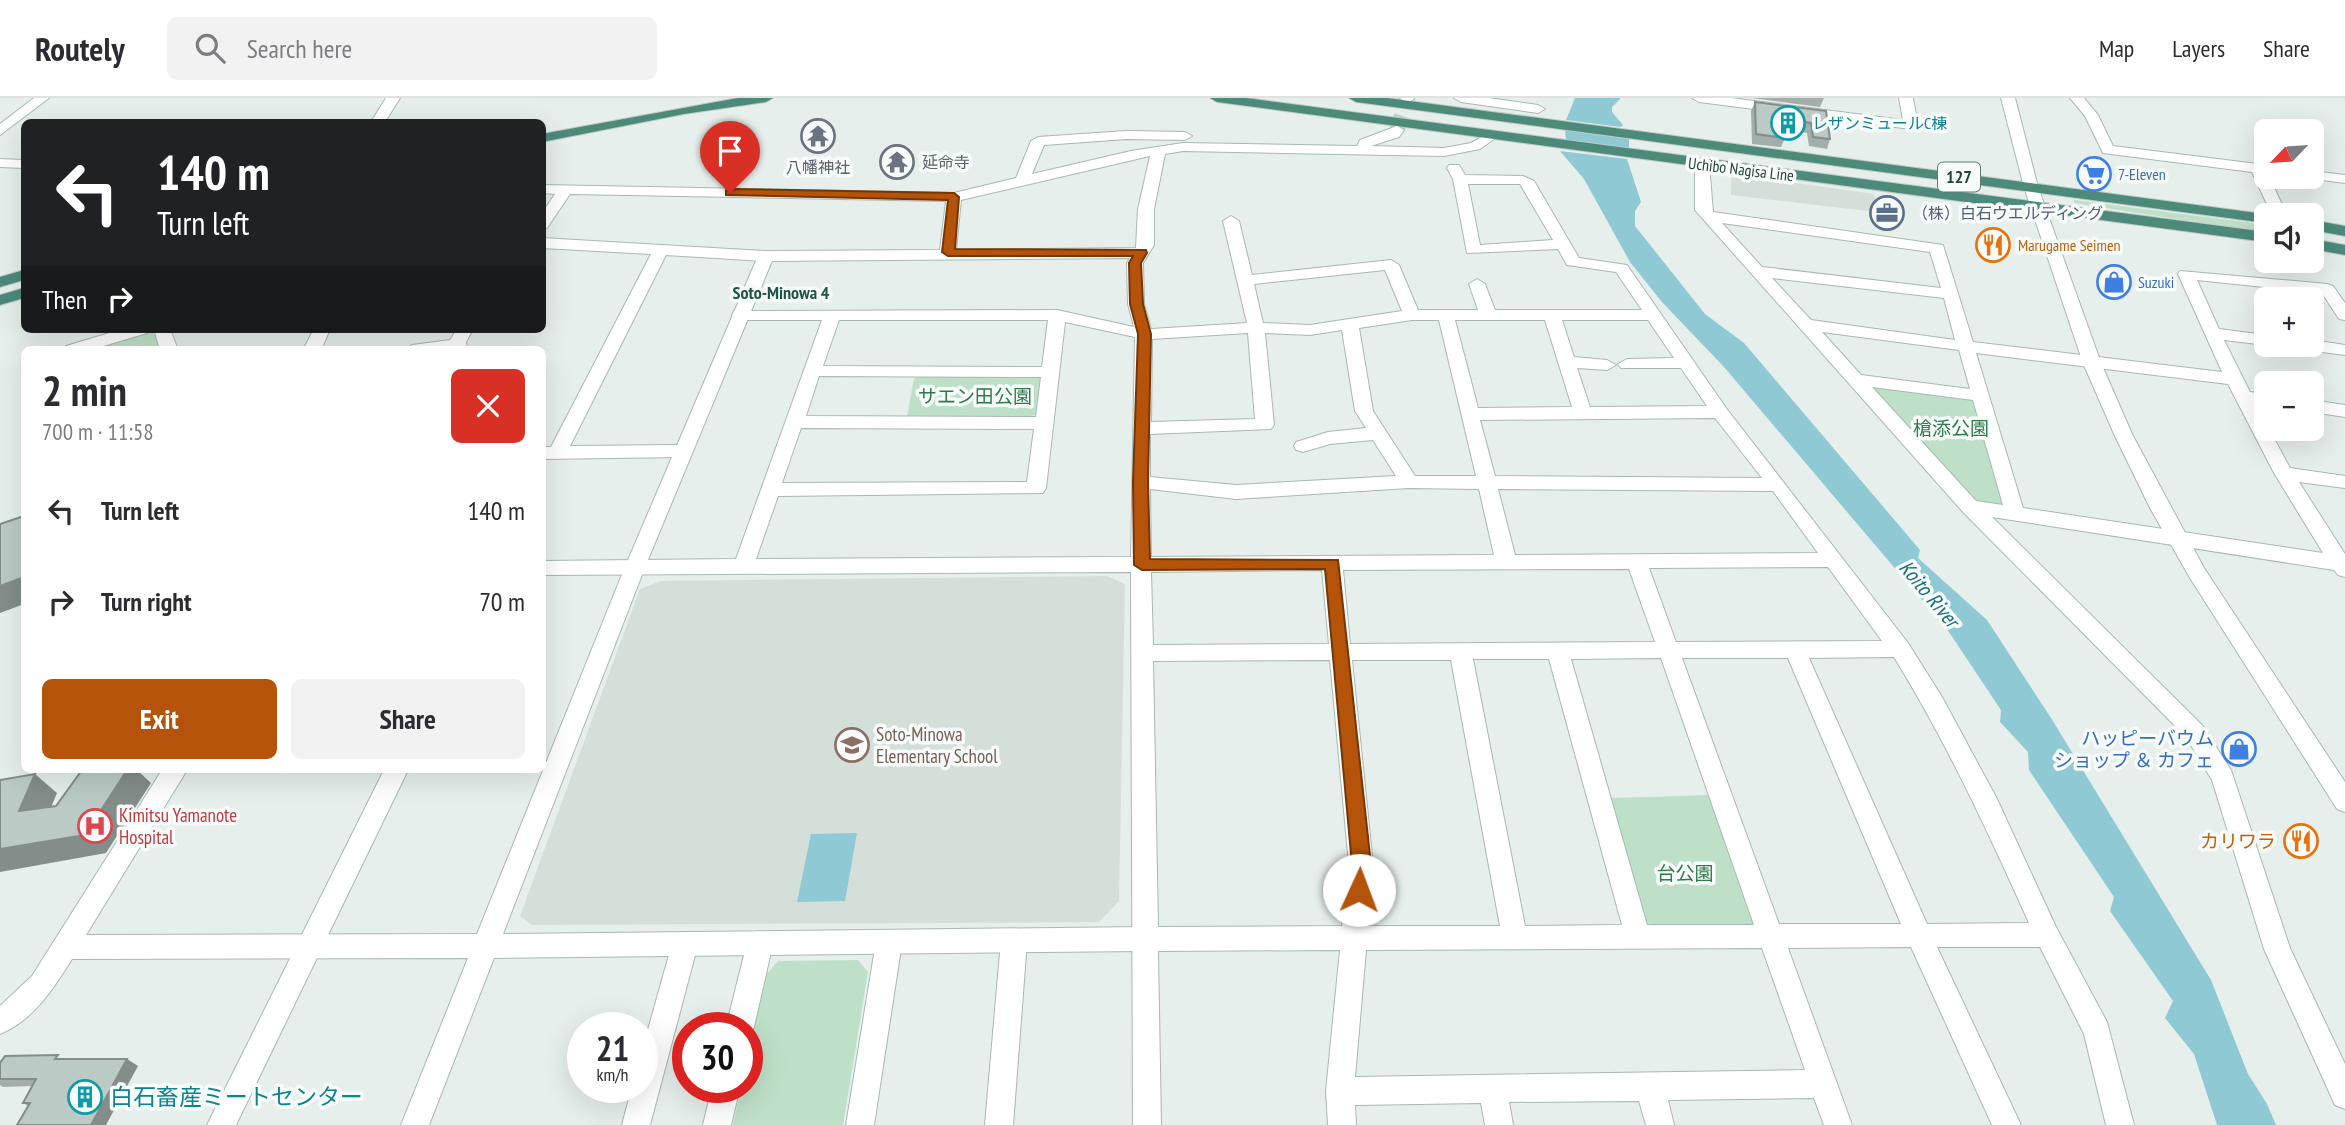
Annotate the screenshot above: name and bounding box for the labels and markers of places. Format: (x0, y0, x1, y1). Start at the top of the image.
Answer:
building icon: レザンミュールC棟 (1769, 104, 1807, 142)
place label: レザンミュールC棟 (1812, 113, 1947, 133)
temple icon: 八幡神社 (799, 117, 837, 155)
pin (700, 121, 760, 193)
temple icon: 延命寺 (878, 143, 916, 181)
place label: 延命寺 (922, 152, 970, 172)
supermarket icon: 7-Eleven (2075, 155, 2113, 193)
place label: 八幡神社 (786, 157, 850, 177)
place label: 7-Eleven (2118, 164, 2166, 184)
office icon: （株）白石ウエルディング (1868, 194, 1906, 232)
place label: （株）白石ウエルディング (1912, 203, 2103, 223)
restaurant icon: Marugame Seimen (1974, 226, 2012, 264)
place label: Marugame Seimen (2018, 235, 2121, 255)
shop icon: Suzuki (2095, 263, 2133, 301)
place label: Suzuki (2138, 272, 2174, 292)
place label: Soto-Minowa Elementary School (876, 722, 998, 768)
school or university icon: Soto-Minowa Elementary School (833, 726, 871, 764)
place label: ハッピーバウム ショップ ＆ カフェ (2054, 726, 2214, 772)
shop icon: ハッピーバウム ショップ ＆ カフェ (2220, 730, 2258, 768)
place label: Kimitsu Yamanote Hospital (119, 803, 237, 849)
hospital icon: Kimitsu Yamanote Hospital (76, 807, 114, 845)
restaurant icon: カリワラ (2282, 822, 2320, 860)
place label: カリワラ (2200, 829, 2276, 853)
building icon: 白石畜産ミートセンター (66, 1078, 104, 1116)
place label: 白石畜産ミートセンター (110, 1082, 363, 1111)

